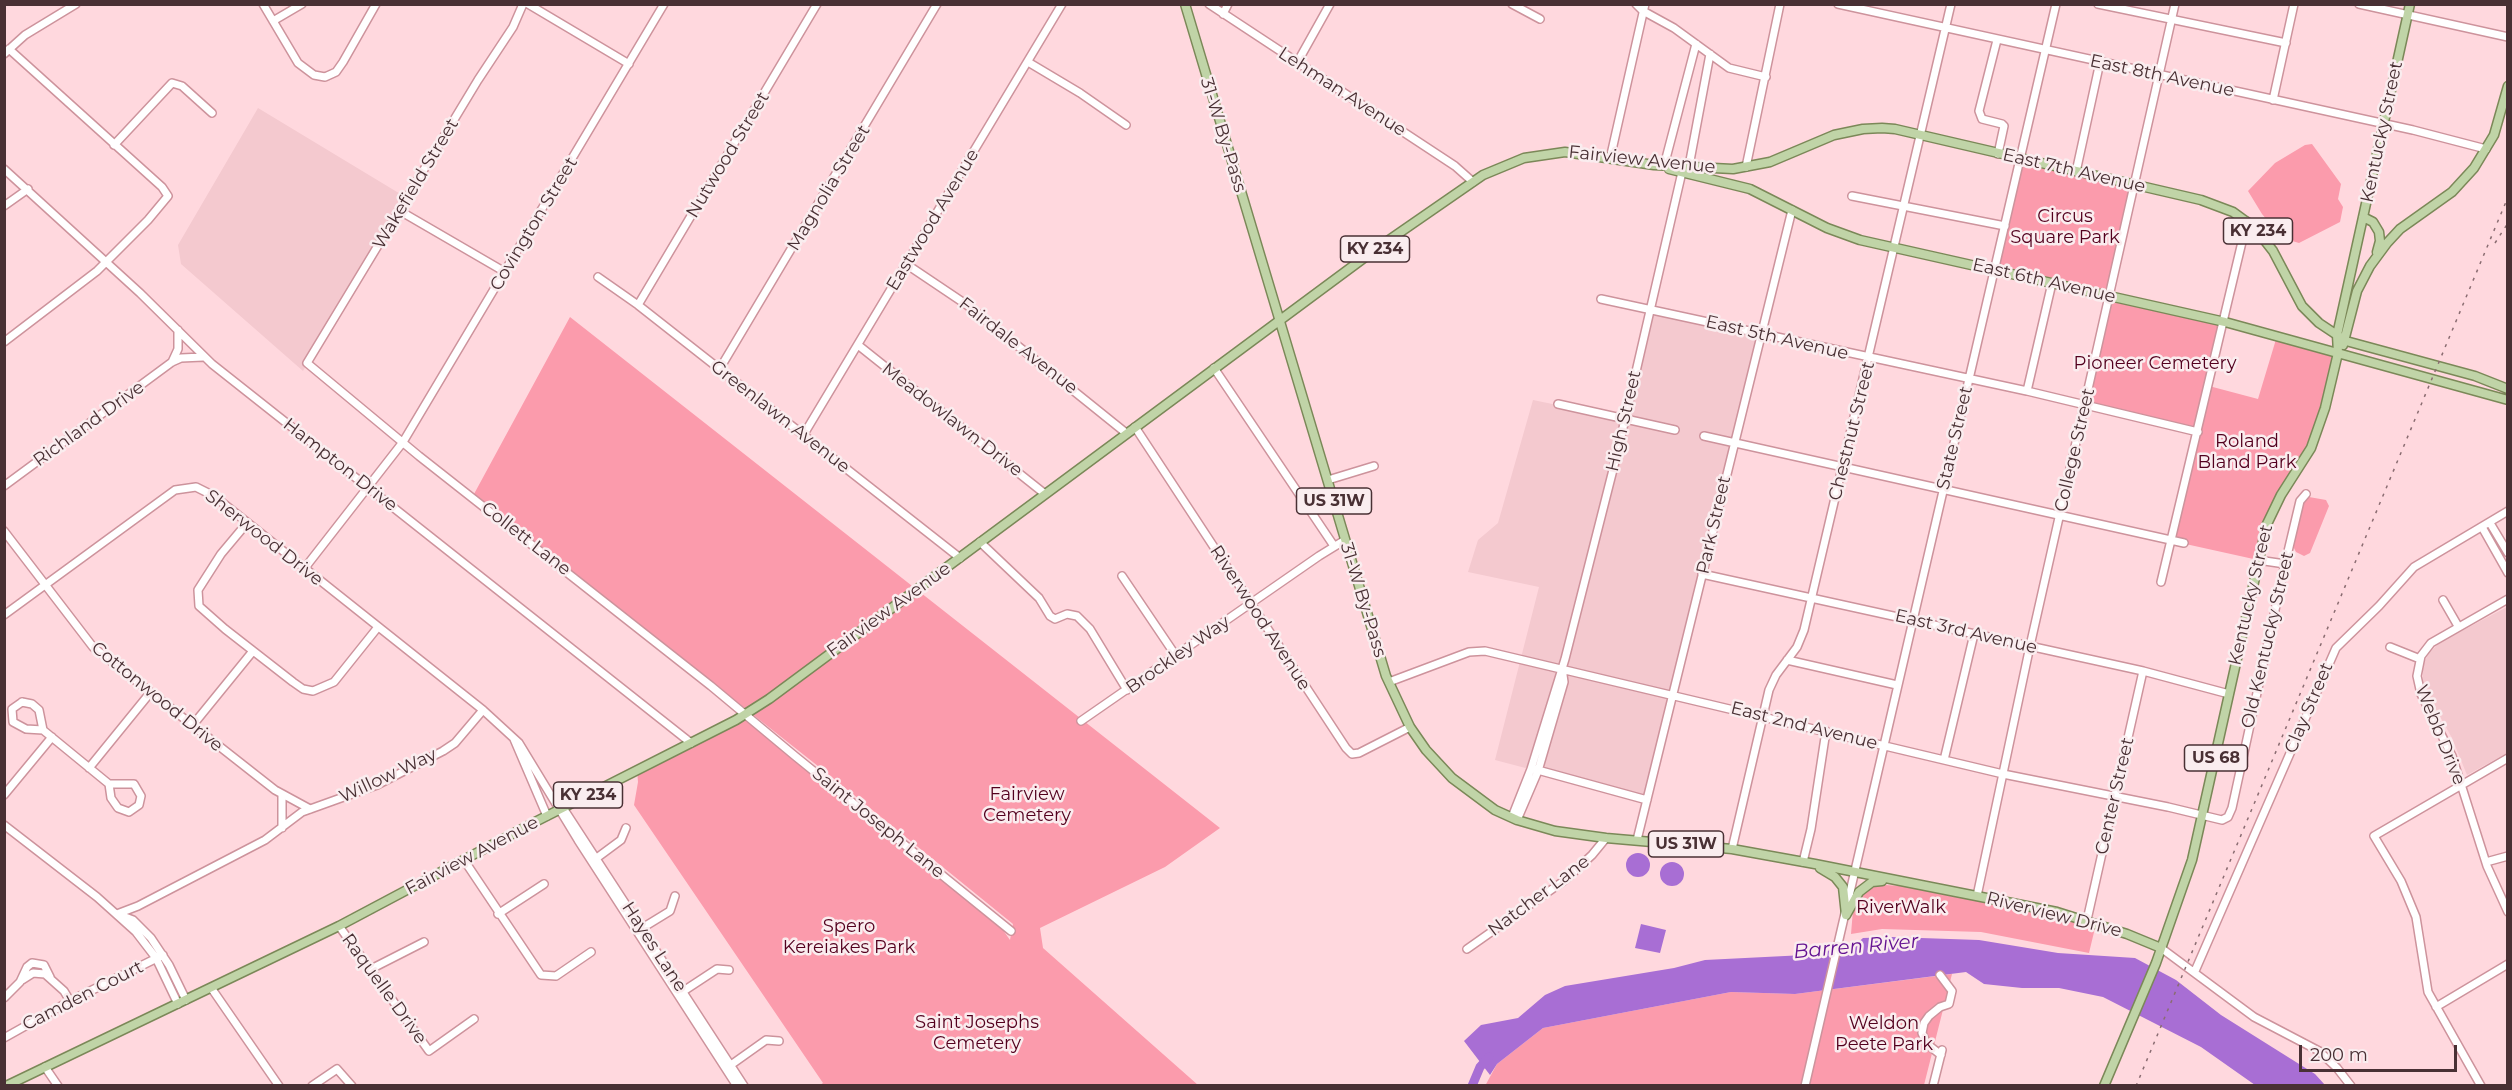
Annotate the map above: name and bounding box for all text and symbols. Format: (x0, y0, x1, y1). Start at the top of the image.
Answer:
street label: Lehman Avenue (1274, 43, 1410, 141)
street label: East 8th Avenue (2088, 50, 2236, 102)
street label: Kentucky Street (2356, 59, 2408, 205)
street label: 31-W By-Pass (1195, 75, 1251, 195)
street label: Nutwood Street (682, 88, 774, 222)
street label: Wakefield Street (368, 115, 464, 253)
street label: Magnolia Street (783, 121, 875, 255)
street label: Fairview Avenue (1567, 142, 1717, 178)
street label: East 7th Avenue (2001, 144, 2147, 198)
street label: Eastwood Avenue (882, 145, 984, 295)
street label: Covington Street (486, 153, 582, 295)
park label: Circus Square Park (2010, 206, 2120, 248)
road number: KY 234 (2224, 218, 2292, 244)
road number: KY 234 (1340, 236, 1410, 262)
street label: East 6th Avenue (1970, 254, 2118, 308)
street label: Fairdale Avenue (954, 293, 1082, 399)
street label: East 5th Avenue (1704, 311, 1850, 365)
park label: Pioneer Cemetery (2074, 353, 2236, 375)
street label: Greenlawn Avenue (706, 356, 854, 478)
street label: Meadowlawn Drive (877, 358, 1027, 482)
street label: Chestnut Street (1824, 359, 1880, 503)
street label: High Street (1602, 368, 1646, 474)
street label: Richland Drive (29, 377, 149, 471)
street label: State Street (1933, 384, 1977, 492)
street label: College Street (2050, 386, 2100, 514)
street label: Hampton Drive (279, 414, 401, 516)
park label: Roland Bland Park (2197, 431, 2297, 474)
street label: Park Street (1692, 474, 1736, 576)
street label: Sherwood Drive (201, 485, 327, 591)
road number: US 31W (1296, 488, 1372, 514)
street label: Collett Lane (477, 497, 575, 581)
street label: Kentucky Street (2224, 522, 2278, 668)
street label: 31-W By-Pass (1335, 540, 1391, 660)
street label: Riverwood Avenue (1205, 541, 1315, 695)
street label: Old Kentucky Street (2237, 549, 2299, 731)
street label: Fairview Avenue (823, 558, 955, 662)
street label: East 3rd Avenue (1893, 605, 2039, 659)
street label: Brockley Way (1122, 611, 1234, 699)
street label: Cottonwood Drive (87, 637, 227, 757)
street label: Clay Street (2280, 659, 2338, 757)
street label: Webb Drive (2410, 682, 2470, 788)
street label: East 2nd Avenue (1728, 697, 1880, 755)
street label: Center Street (2091, 735, 2139, 857)
street label: Willow Way (336, 744, 440, 808)
road number: US 68 (2184, 745, 2248, 771)
street label: Saint Joseph Lane (807, 763, 949, 883)
road number: KY 234 (554, 782, 622, 808)
park label: Fairview Cemetery (983, 784, 1071, 826)
street label: Fairview Avenue (402, 812, 542, 900)
road number: US 31W (1648, 831, 1724, 857)
street label: Natcher Lane (1484, 851, 1594, 941)
street label: Riverview Drive (1984, 888, 2124, 942)
park label: RiverWalk (1856, 897, 1946, 919)
street label: Hayes Lane (617, 898, 691, 996)
park label: Spero Kereiakes Park (783, 916, 915, 958)
street label: Raquelle Drive (337, 930, 431, 1048)
water label: Barren River (1792, 930, 1920, 964)
street label: Camden Court (19, 956, 147, 1036)
park label: Saint Josephs Cemetery (915, 1012, 1039, 1054)
park label: Weldon Peete Park (1835, 1013, 1933, 1056)
scale bar (2302, 1033, 2460, 1071)
text: 200 m (2310, 1044, 2368, 1066)

